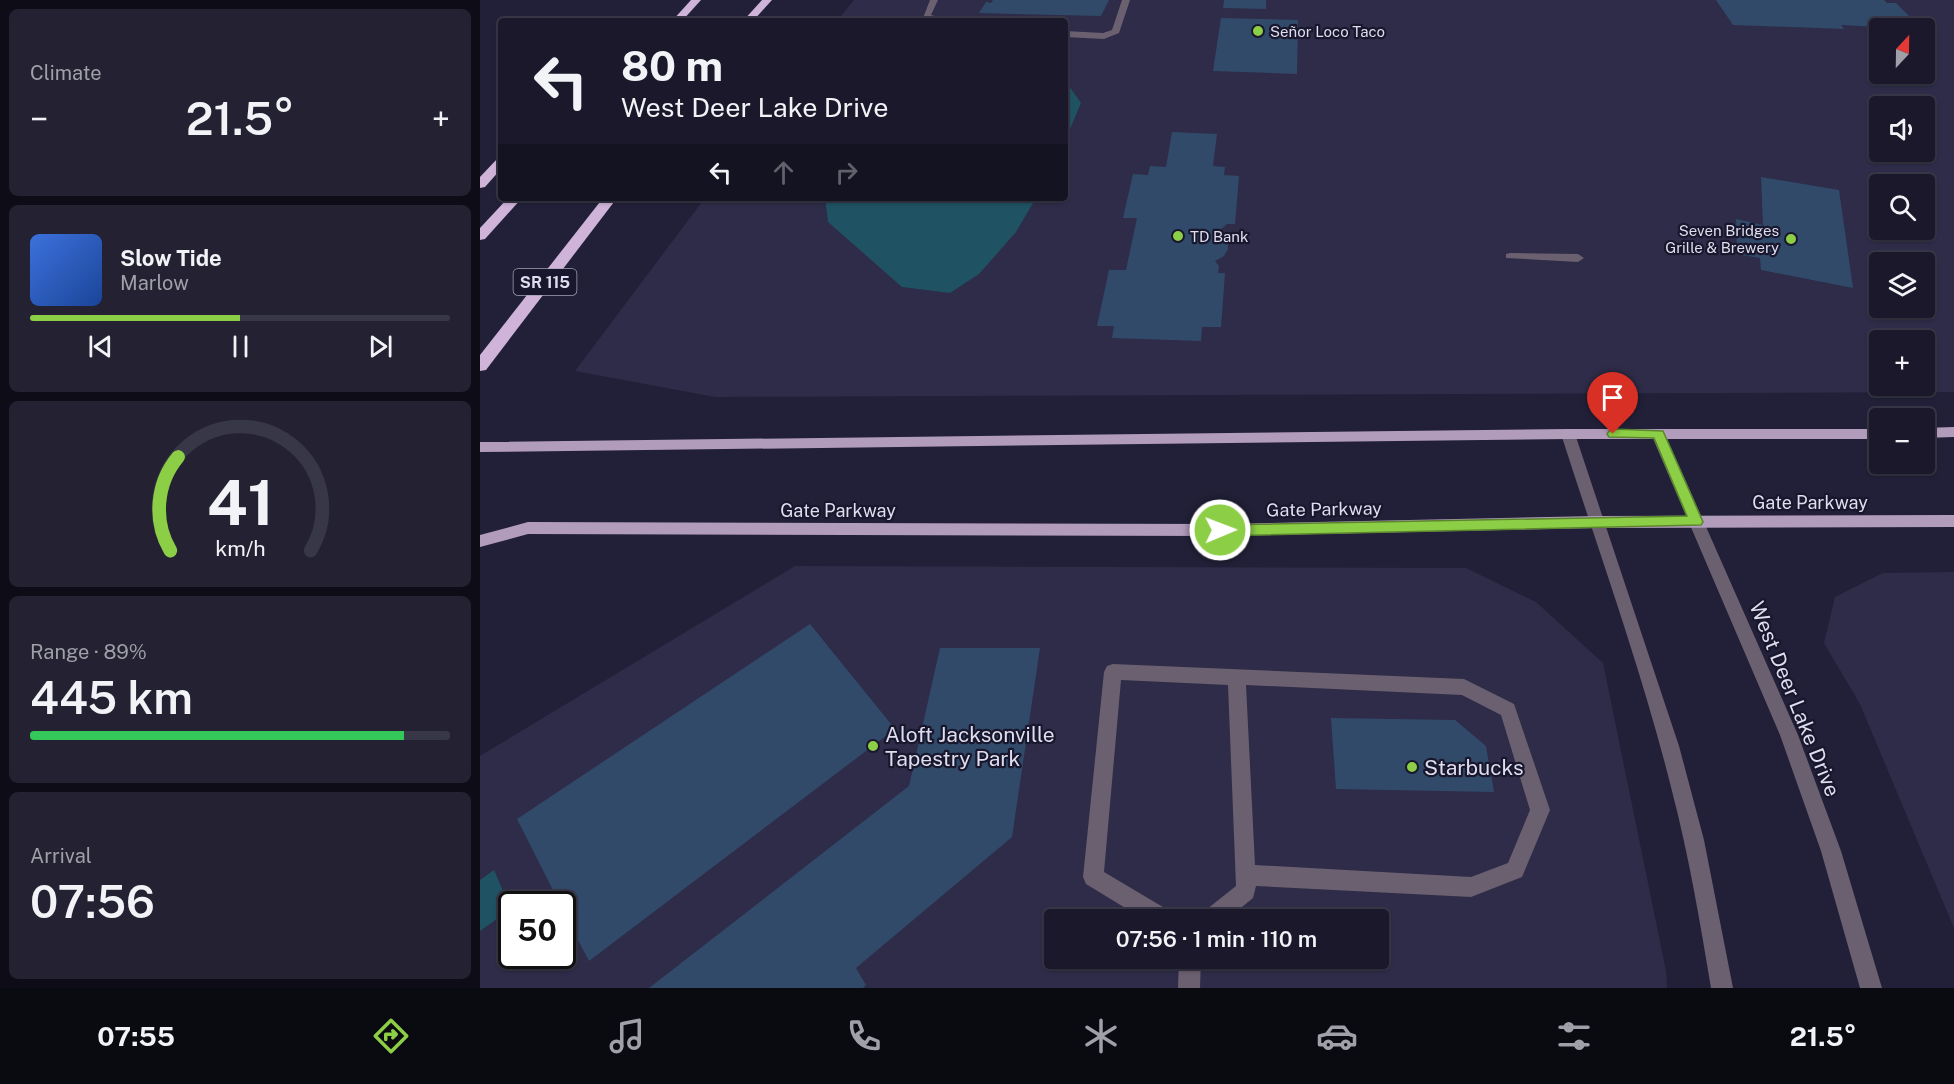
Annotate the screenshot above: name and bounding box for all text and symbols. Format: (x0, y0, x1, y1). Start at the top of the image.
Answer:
north arrow (1869, 18, 1935, 84)
map controls (1869, 18, 1935, 474)
place label: Señor Loco Taco (1270, 23, 1385, 40)
marker: Señor Loco Taco (1251, 24, 1265, 38)
text: 80 m (621, 41, 723, 90)
icon: left (522, 42, 600, 120)
text: Climate (30, 61, 102, 85)
text: West Deer Lake Drive (621, 91, 888, 123)
text: 21.5° (186, 92, 294, 145)
button: sound (1869, 96, 1935, 162)
text: − (30, 100, 48, 138)
text: + (432, 100, 450, 138)
icon: left (704, 156, 737, 189)
icon: ahead (767, 156, 800, 189)
icon: right (830, 156, 863, 189)
button: search (1869, 174, 1935, 240)
place label: Seven Bridges Grille & Brewery (1665, 222, 1779, 256)
place label: TD Bank (1190, 228, 1248, 245)
marker: TD Bank (1171, 229, 1185, 243)
marker: Seven Bridges Grille & Brewery (1784, 232, 1798, 246)
text: Slow Tide (120, 245, 222, 271)
button: layers (1869, 252, 1935, 318)
road number: SR 115 (514, 269, 577, 295)
text: Marlow (120, 271, 189, 295)
icon: previous (84, 330, 117, 363)
icon: pause (224, 330, 257, 363)
icon: next (364, 330, 397, 363)
button: + (1869, 330, 1935, 396)
pin (1587, 372, 1638, 434)
icon: arrive (1596, 381, 1629, 414)
button: − (1869, 408, 1935, 474)
text: 41 (206, 466, 274, 539)
street label: Gate Parkway (1752, 492, 1868, 513)
street label: Gate Parkway (1266, 497, 1382, 521)
position arrow (1188, 498, 1252, 562)
street label: Gate Parkway (780, 500, 896, 521)
text: km/h (215, 536, 265, 561)
street label: West Deer Lake Drive (1744, 598, 1846, 800)
text: Range · 89% (30, 640, 147, 664)
text: 445 km (30, 671, 193, 724)
place label: Aloft Jacksonville Tapestry Park (885, 722, 1055, 771)
marker: Aloft Jacksonville Tapestry Park (866, 739, 880, 753)
place label: Starbucks (1424, 755, 1524, 780)
marker: Starbucks (1405, 760, 1419, 774)
text: Arrival (30, 844, 92, 868)
text: 07:56 (30, 875, 155, 928)
speed limit sign: 50 (498, 891, 576, 969)
text: 07:56 · 1 min · 110 m (1116, 926, 1317, 952)
icon: directions (370, 1015, 412, 1057)
icon: music (606, 1015, 648, 1057)
icon: phone (843, 1015, 885, 1057)
icon: climate (1080, 1015, 1122, 1057)
icon: car (1316, 1015, 1358, 1057)
icon: filters (1553, 1015, 1595, 1057)
text: 07:55 (97, 1020, 175, 1052)
text: 21.5° (1790, 1020, 1857, 1052)

